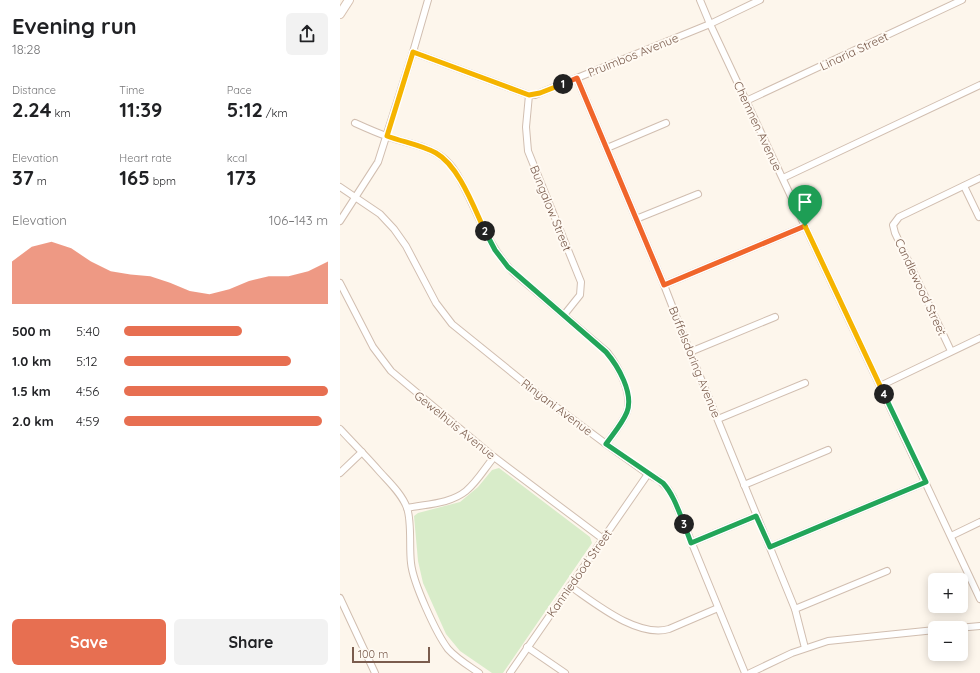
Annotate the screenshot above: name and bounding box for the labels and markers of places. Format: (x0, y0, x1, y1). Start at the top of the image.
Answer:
pin: 1 (553, 74, 573, 94)
pin (788, 185, 822, 226)
pin: 2 (475, 221, 495, 241)
pin: 4 (874, 384, 894, 404)
pin: 3 (674, 514, 694, 534)

